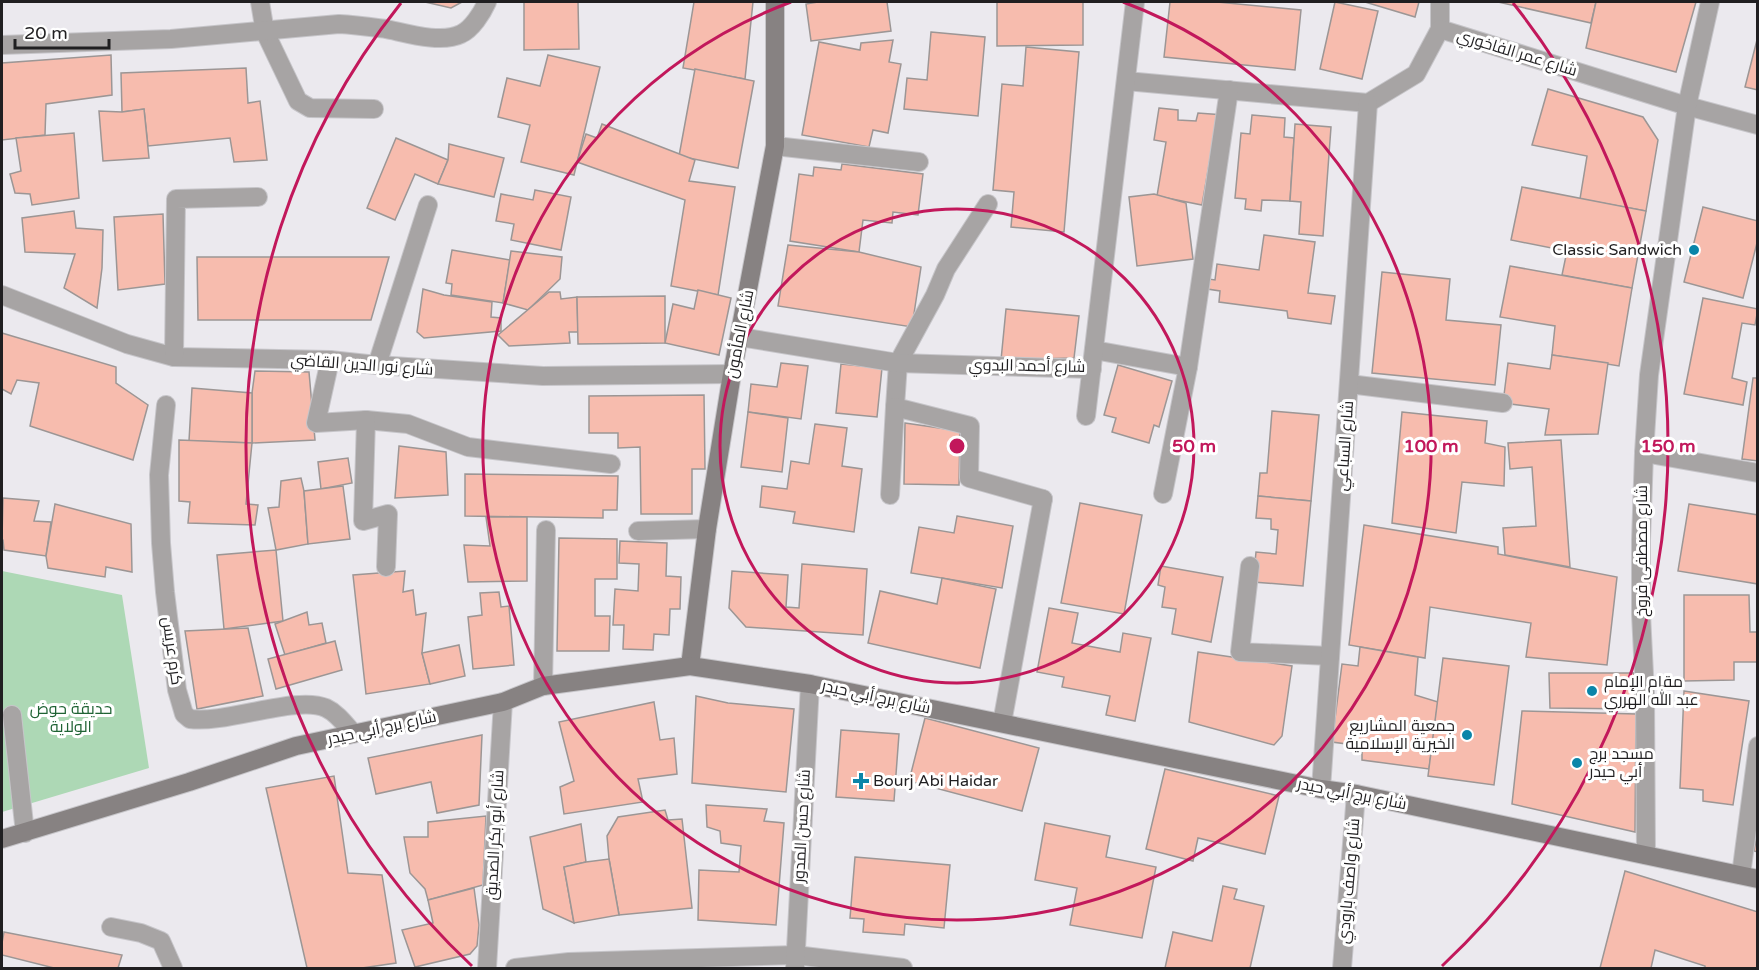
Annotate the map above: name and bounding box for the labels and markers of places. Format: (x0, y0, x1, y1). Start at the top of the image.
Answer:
place label: Classic Sandwich (1552, 240, 1682, 260)
marker: Classic Sandwich (1687, 243, 1701, 257)
centre of rings (947, 436, 967, 456)
place label: مقام الإمام عبد الله الهرري (1604, 672, 1699, 713)
marker: مقام الإمام عبد الله الهرري (1585, 684, 1599, 698)
place label: جمعية المشاريع الخيرية الإسلامية (1345, 716, 1455, 754)
marker: جمعية المشاريع الخيرية الإسلامية (1460, 728, 1474, 742)
place label: مسجد برج أبي حيدر (1588, 744, 1654, 785)
marker: مسجد برج أبي حيدر (1570, 756, 1584, 770)
place label: Bourj Abi Haidar (873, 771, 999, 791)
marker: Bourj Abi Haidar (854, 774, 868, 788)

